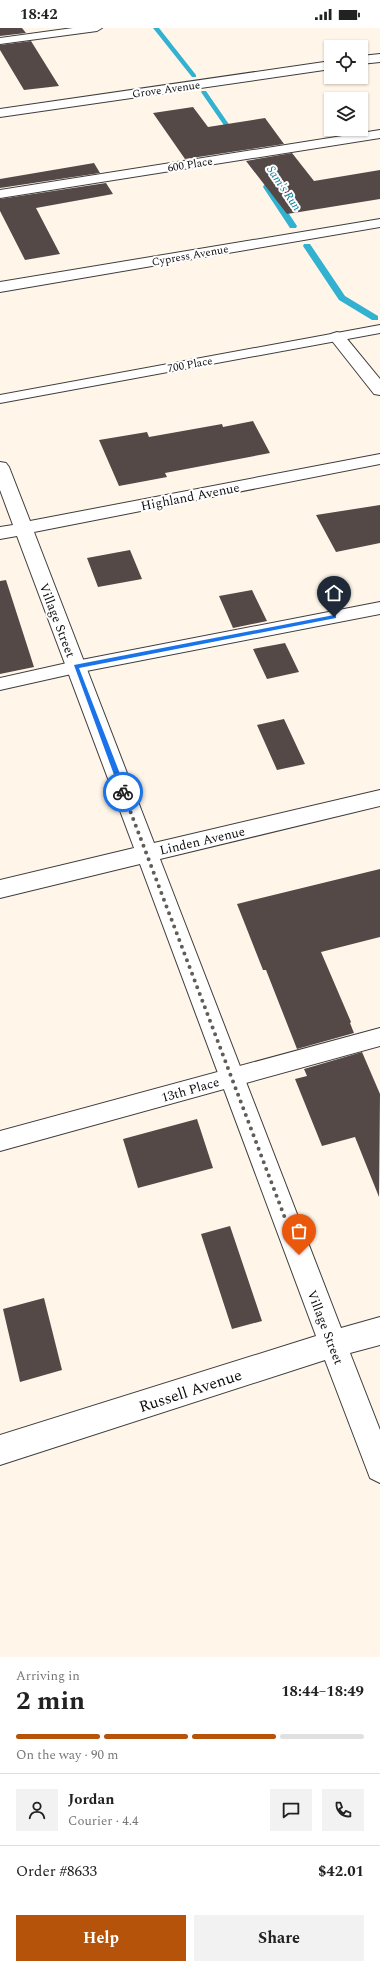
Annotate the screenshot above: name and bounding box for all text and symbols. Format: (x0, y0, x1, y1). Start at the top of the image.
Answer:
text: 18:42 (20, 3, 58, 26)
map controls (324, 40, 368, 136)
button: locate (324, 40, 368, 84)
street label: Grove Avenue (131, 76, 201, 103)
button: layers (324, 92, 368, 136)
street label: 600 Place (166, 153, 214, 176)
water label: Sam's Run (261, 162, 306, 215)
street label: Cypress Avenue (150, 240, 230, 271)
street label: 700 Place (166, 352, 214, 377)
street label: Highland Avenue (139, 478, 241, 516)
pin (317, 576, 351, 617)
street label: Village Street (34, 580, 81, 661)
icon: home (323, 582, 345, 604)
courier (103, 772, 143, 812)
icon: bike (112, 781, 134, 803)
street label: Linden Avenue (158, 821, 247, 861)
street label: 13th Place (159, 1072, 222, 1108)
pin (282, 1214, 316, 1255)
icon: bag (288, 1220, 310, 1242)
street label: Village Street (302, 1287, 349, 1368)
street label: Russell Avenue (136, 1363, 245, 1419)
text: Arriving in (16, 1666, 80, 1686)
text: 18:44–18:49 (281, 1680, 364, 1703)
text: 2 min (16, 1681, 85, 1721)
text: On the way · 90 m (16, 1745, 119, 1765)
text: Jordan (68, 1788, 115, 1811)
button: person (16, 1789, 58, 1831)
button: chat (270, 1789, 312, 1831)
button: phone (322, 1789, 364, 1831)
text: Courier · 4.4 (68, 1811, 138, 1831)
text: Order #8633 (16, 1860, 97, 1883)
text: $42.01 (318, 1860, 364, 1883)
button: Help (16, 1915, 186, 1961)
button: Share (194, 1915, 364, 1961)

